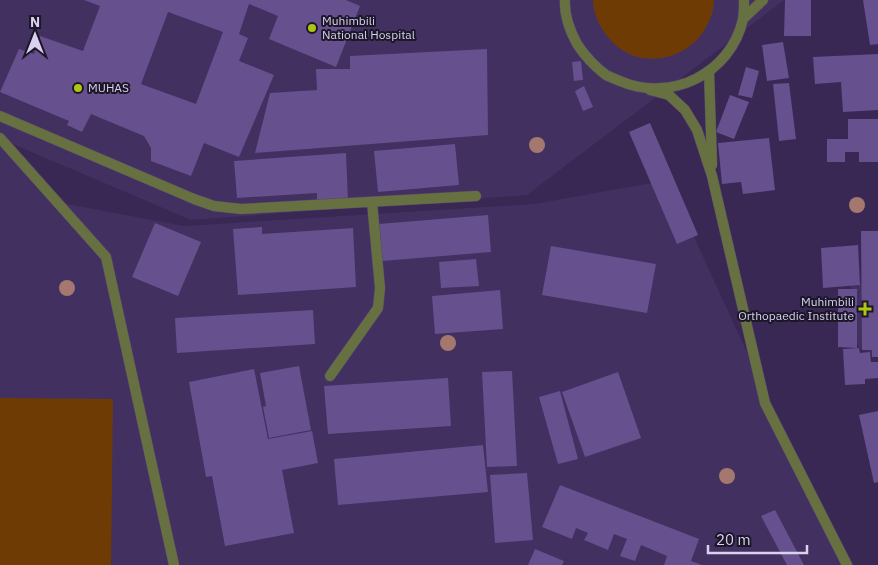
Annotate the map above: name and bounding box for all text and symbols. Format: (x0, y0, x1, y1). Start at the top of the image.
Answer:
north arrow (10, 10, 60, 60)
text: N (30, 13, 40, 31)
place label: Muhimbili National Hospital (322, 13, 415, 42)
marker: Muhimbili National Hospital (306, 22, 318, 34)
place label: MUHAS (88, 80, 129, 95)
marker: MUHAS (72, 82, 84, 94)
place label: Muhimbili Orthopaedic Institute (738, 294, 854, 323)
marker: Muhimbili Orthopaedic Institute (858, 302, 872, 316)
scale bar (708, 522, 807, 554)
text: 20 m (716, 530, 751, 549)

